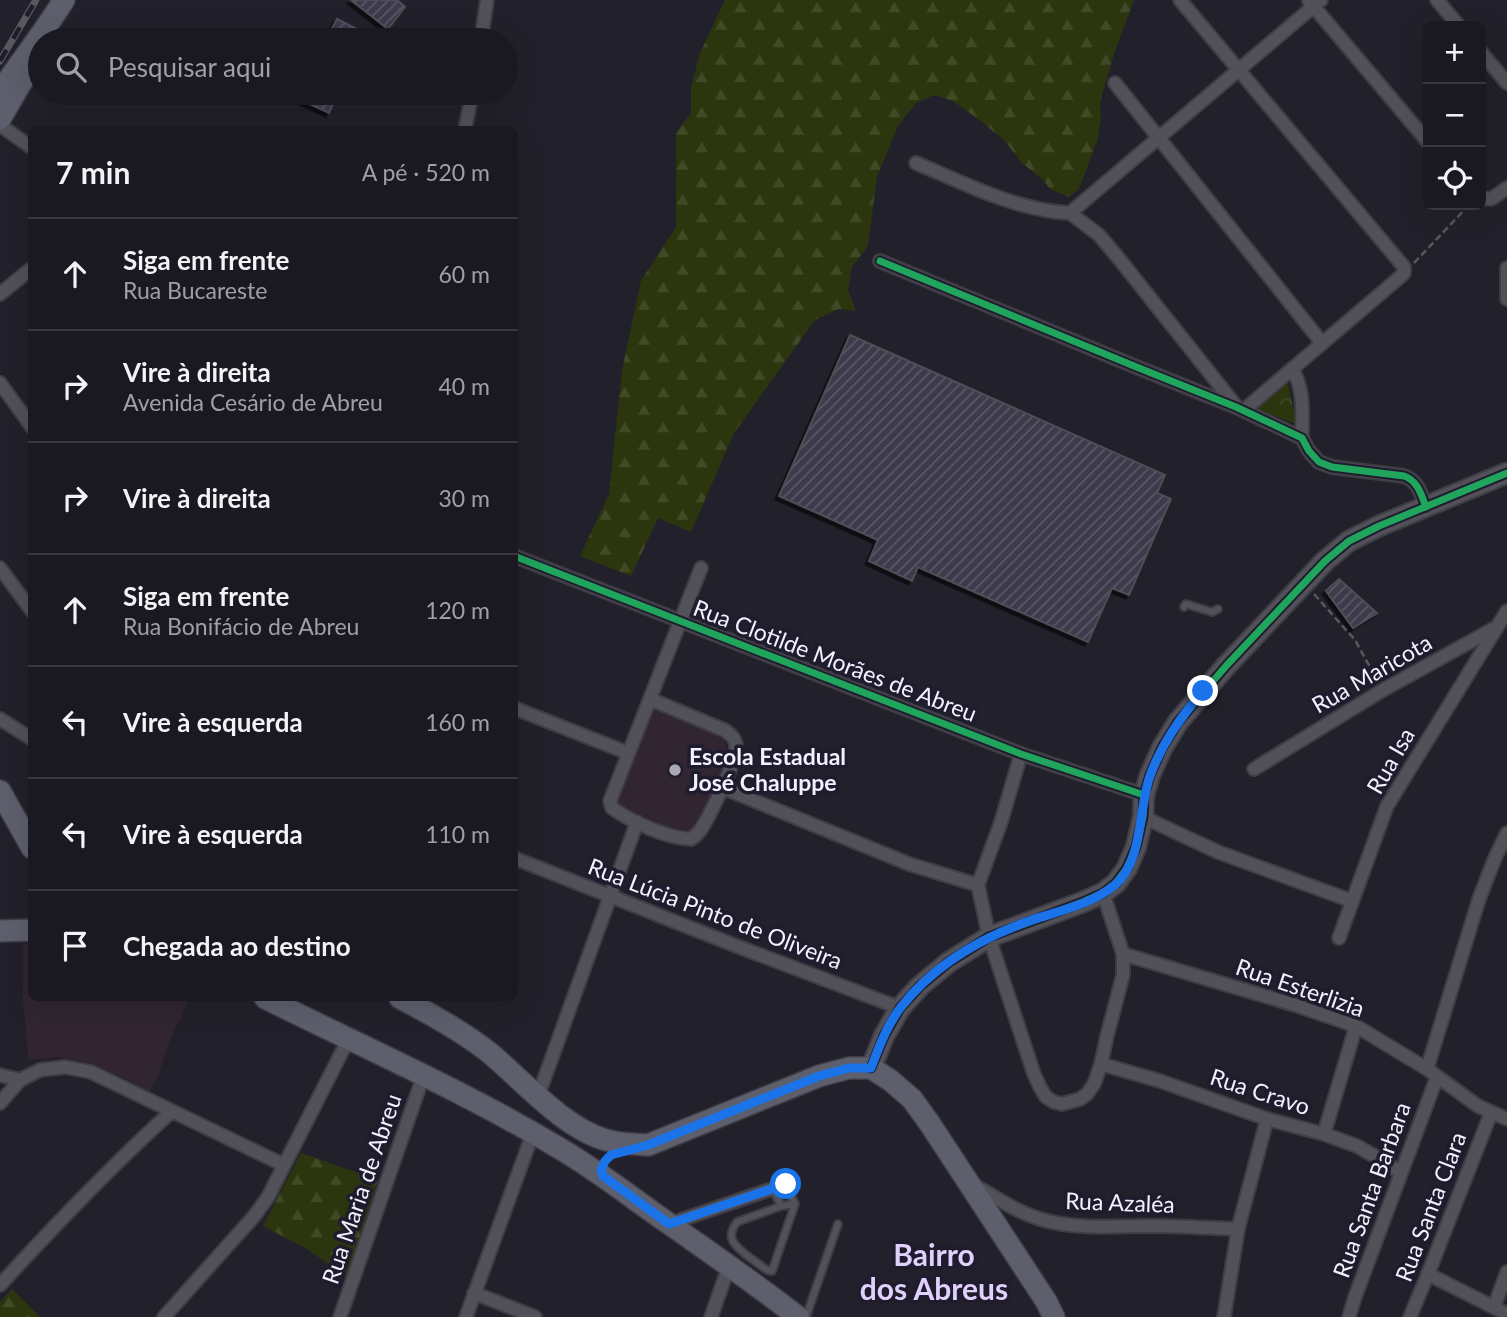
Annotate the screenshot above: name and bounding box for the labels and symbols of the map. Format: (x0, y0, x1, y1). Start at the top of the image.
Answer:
street label: Rua Clotilde Morães de Abreu (690, 593, 981, 727)
street label: Rua Maricota (1307, 628, 1436, 719)
route end (1187, 675, 1218, 706)
street label: Rua Isa (1360, 723, 1420, 798)
place label: Escola Estadual José Chaluppe (689, 742, 846, 796)
marker: Escola Estadual José Chaluppe (667, 762, 683, 778)
street label: Rua Lúcia Pinto de Oliveira (584, 852, 846, 974)
street label: Rua Esterlizia (1232, 952, 1368, 1022)
street label: Rua Cravo (1207, 1062, 1314, 1120)
street label: Rua Maria de Abreu (315, 1090, 407, 1287)
street label: Rua Santa Barbara (1326, 1098, 1416, 1281)
street label: Rua Santa Clara (1389, 1128, 1471, 1285)
route start (770, 1168, 801, 1199)
street label: Rua Azaléa (1065, 1186, 1175, 1218)
district label: Bairro dos Abreus (860, 1236, 1008, 1306)

